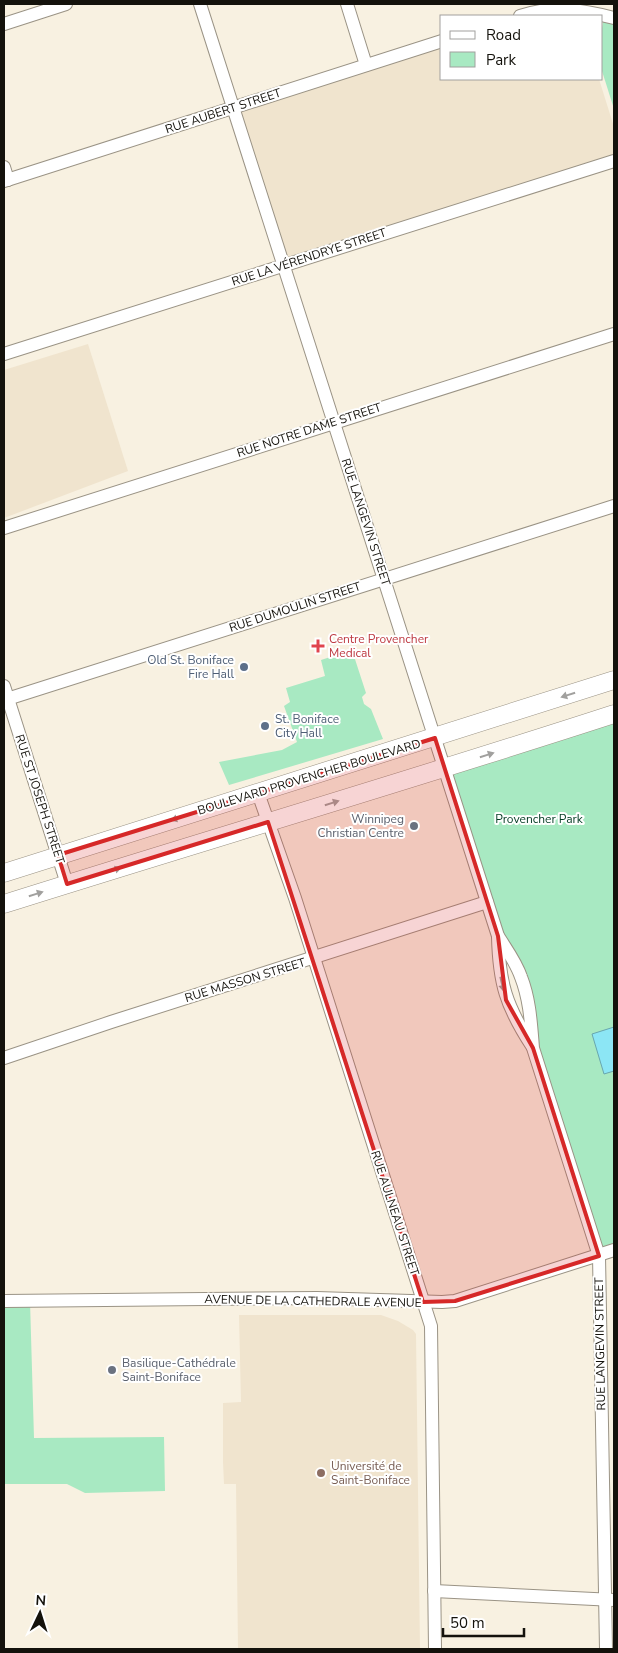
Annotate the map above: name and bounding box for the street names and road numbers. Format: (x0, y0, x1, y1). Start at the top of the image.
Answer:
street label: RUE AUBERT STREET (163, 84, 284, 137)
street label: RUE LA VÉRENDRYE STREET (230, 224, 389, 290)
street label: RUE NOTRE DAME STREET (235, 399, 384, 461)
street label: RUE LANGEVIN STREET (338, 456, 394, 589)
street label: RUE DUMOULIN STREET (227, 578, 364, 636)
street label: RUE ST JOSEPH STREET (12, 732, 69, 866)
street label: BOULEVARD PROVENCHER BOULEVARD (195, 735, 423, 819)
street label: RUE MASSON STREET (183, 954, 308, 1006)
street label: RUE AULNEAU STREET (367, 1148, 423, 1278)
street label: RUE LANGEVIN STREET (591, 1277, 609, 1411)
street label: AVENUE DE LA CATHEDRALE AVENUE (204, 1291, 422, 1311)

